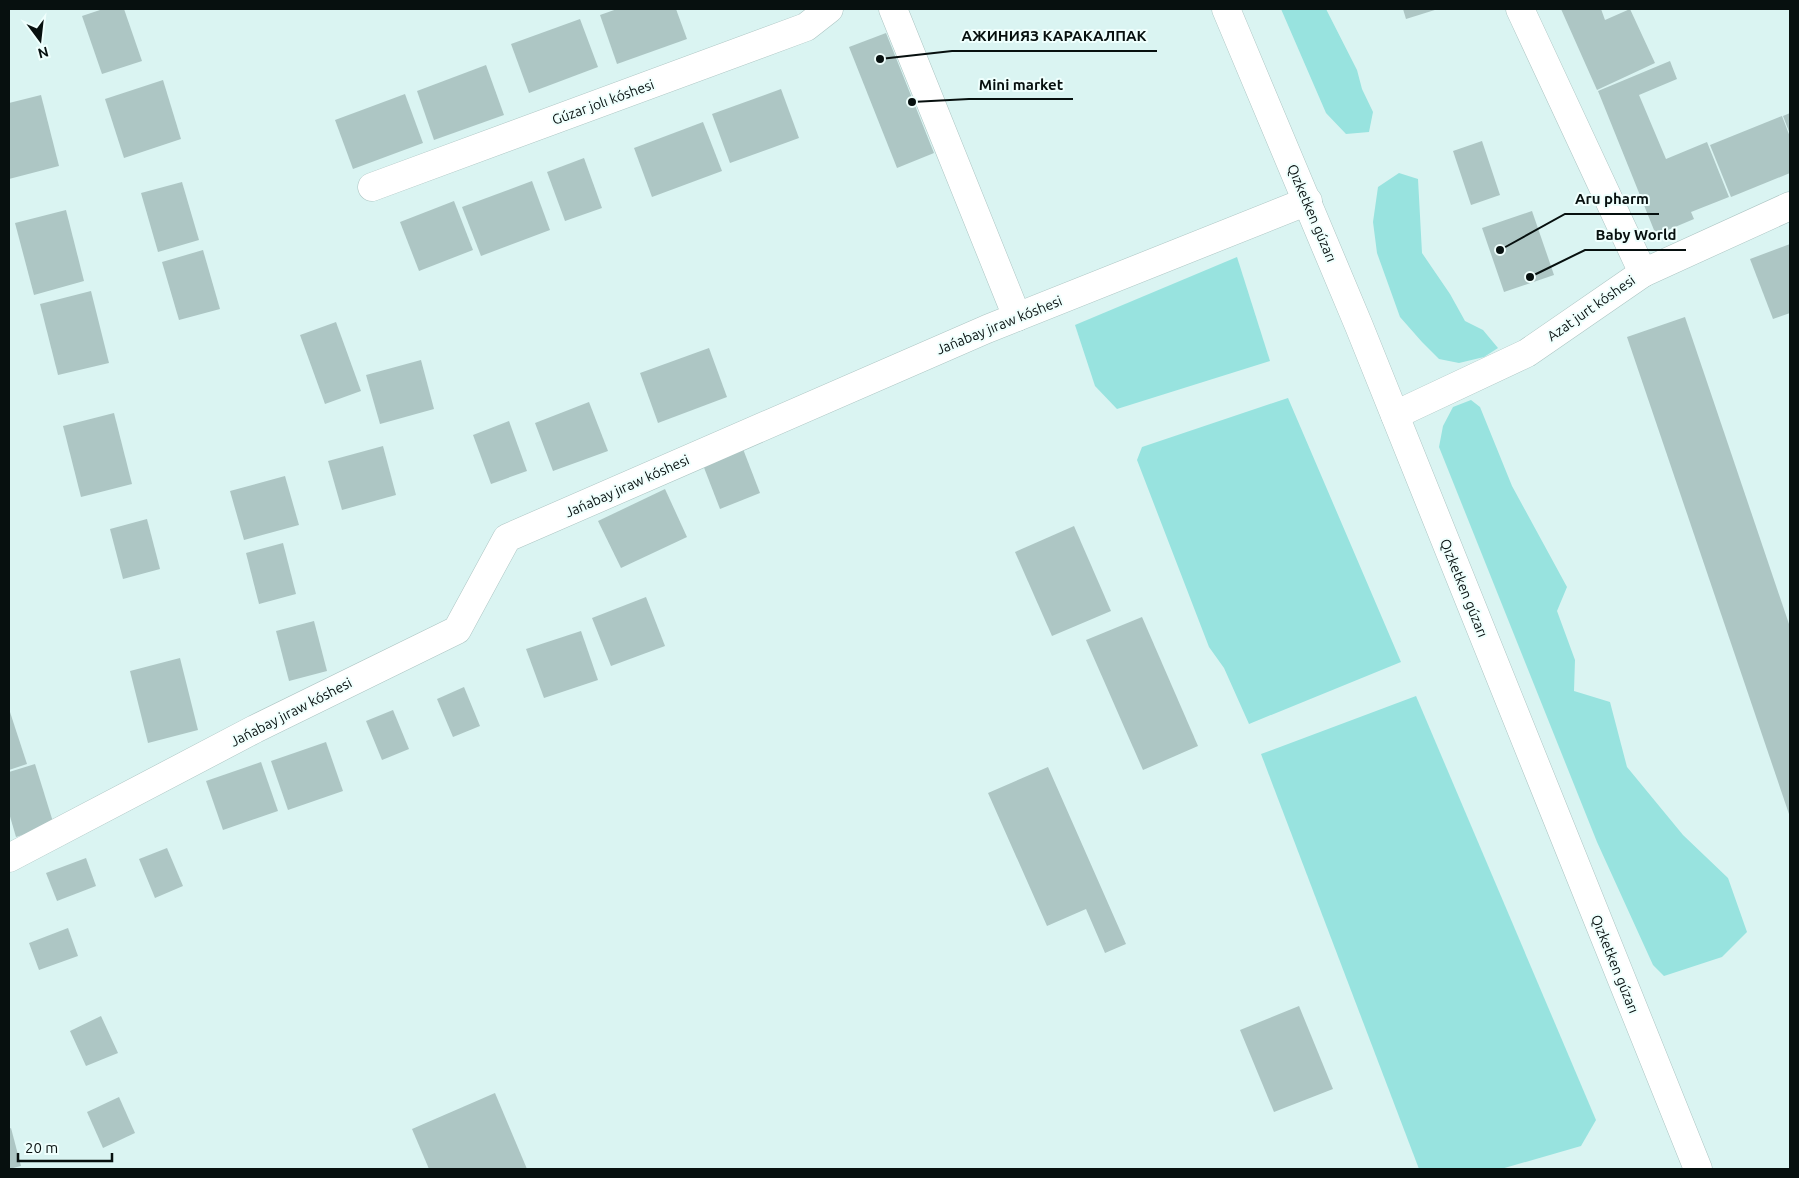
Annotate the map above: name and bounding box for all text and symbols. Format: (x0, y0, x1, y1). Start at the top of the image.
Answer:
north arrow (15, 15, 65, 65)
callout: АЖИНИЯЗ КАРАКАЛПАК (952, 21, 1157, 51)
text: АЖИНИЯЗ КАРАКАЛПАК (961, 27, 1147, 44)
text: N (36, 43, 50, 62)
callout: Mini market (969, 69, 1073, 99)
street label: Gúzar jolı kóshesi (550, 76, 656, 128)
text: Mini market (979, 76, 1064, 93)
street label: Qızketken gúzarı (1284, 162, 1340, 264)
callout: Aru pharm (1565, 184, 1659, 214)
text: Aru pharm (1575, 190, 1649, 207)
callout: Baby World (1585, 220, 1686, 250)
text: Baby World (1596, 226, 1676, 243)
street label: Azat jurt kóshesi (1544, 272, 1638, 344)
street label: Jańabay jıraw kóshesi (934, 292, 1064, 358)
street label: Jańabay jıraw kóshesi (562, 451, 692, 521)
street label: Qızketken gúzarı (1437, 536, 1491, 640)
street label: Jańabay jıraw kóshesi (228, 674, 354, 750)
street label: Qızketken gúzarı (1588, 912, 1642, 1016)
scale bar (18, 1130, 111, 1162)
text: 20 m (25, 1139, 58, 1156)

